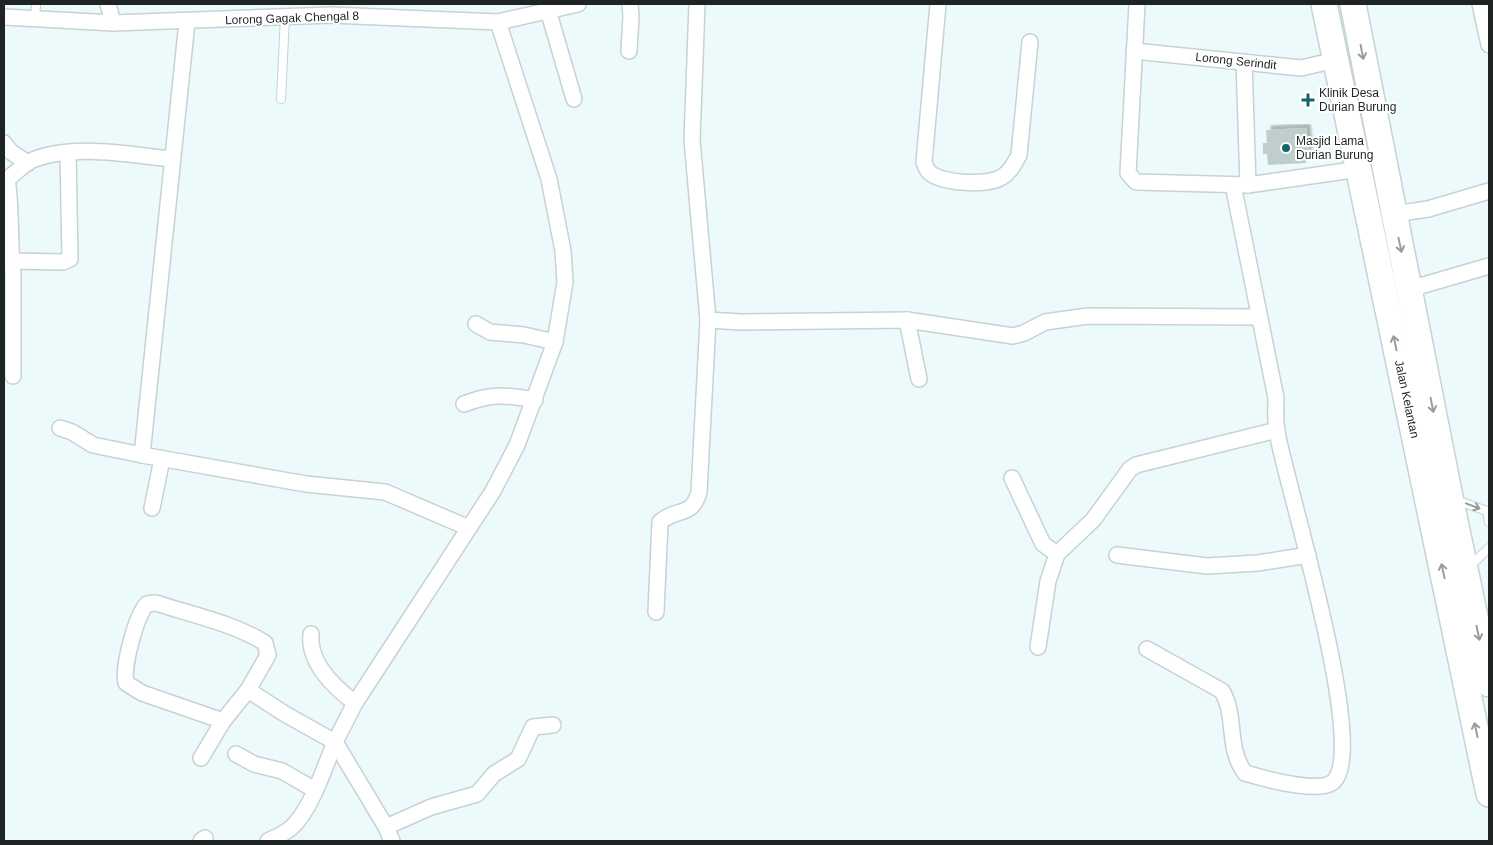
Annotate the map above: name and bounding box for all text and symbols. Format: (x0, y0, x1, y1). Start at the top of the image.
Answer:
street label: Lorong Gagak Chengal 8 (225, 9, 360, 27)
one-way arrow (1358, 43, 1368, 59)
street label: Lorong Serindit (1195, 50, 1278, 72)
place label: Klinik Desa Durian Burung (1319, 86, 1396, 114)
marker: Klinik Desa Durian Burung (1301, 93, 1315, 107)
place label: Masjid Lama Durian Burung (1296, 134, 1373, 162)
marker: Masjid Lama Durian Burung (1280, 142, 1292, 154)
one-way arrow (1396, 237, 1406, 253)
one-way arrow (1390, 335, 1400, 351)
street label: Jalan Kelantan (1392, 359, 1422, 439)
one-way arrow (1427, 396, 1437, 412)
one-way arrow (1465, 502, 1481, 511)
one-way arrow (1437, 563, 1447, 579)
one-way arrow (1474, 624, 1484, 640)
one-way arrow (1471, 722, 1480, 738)

